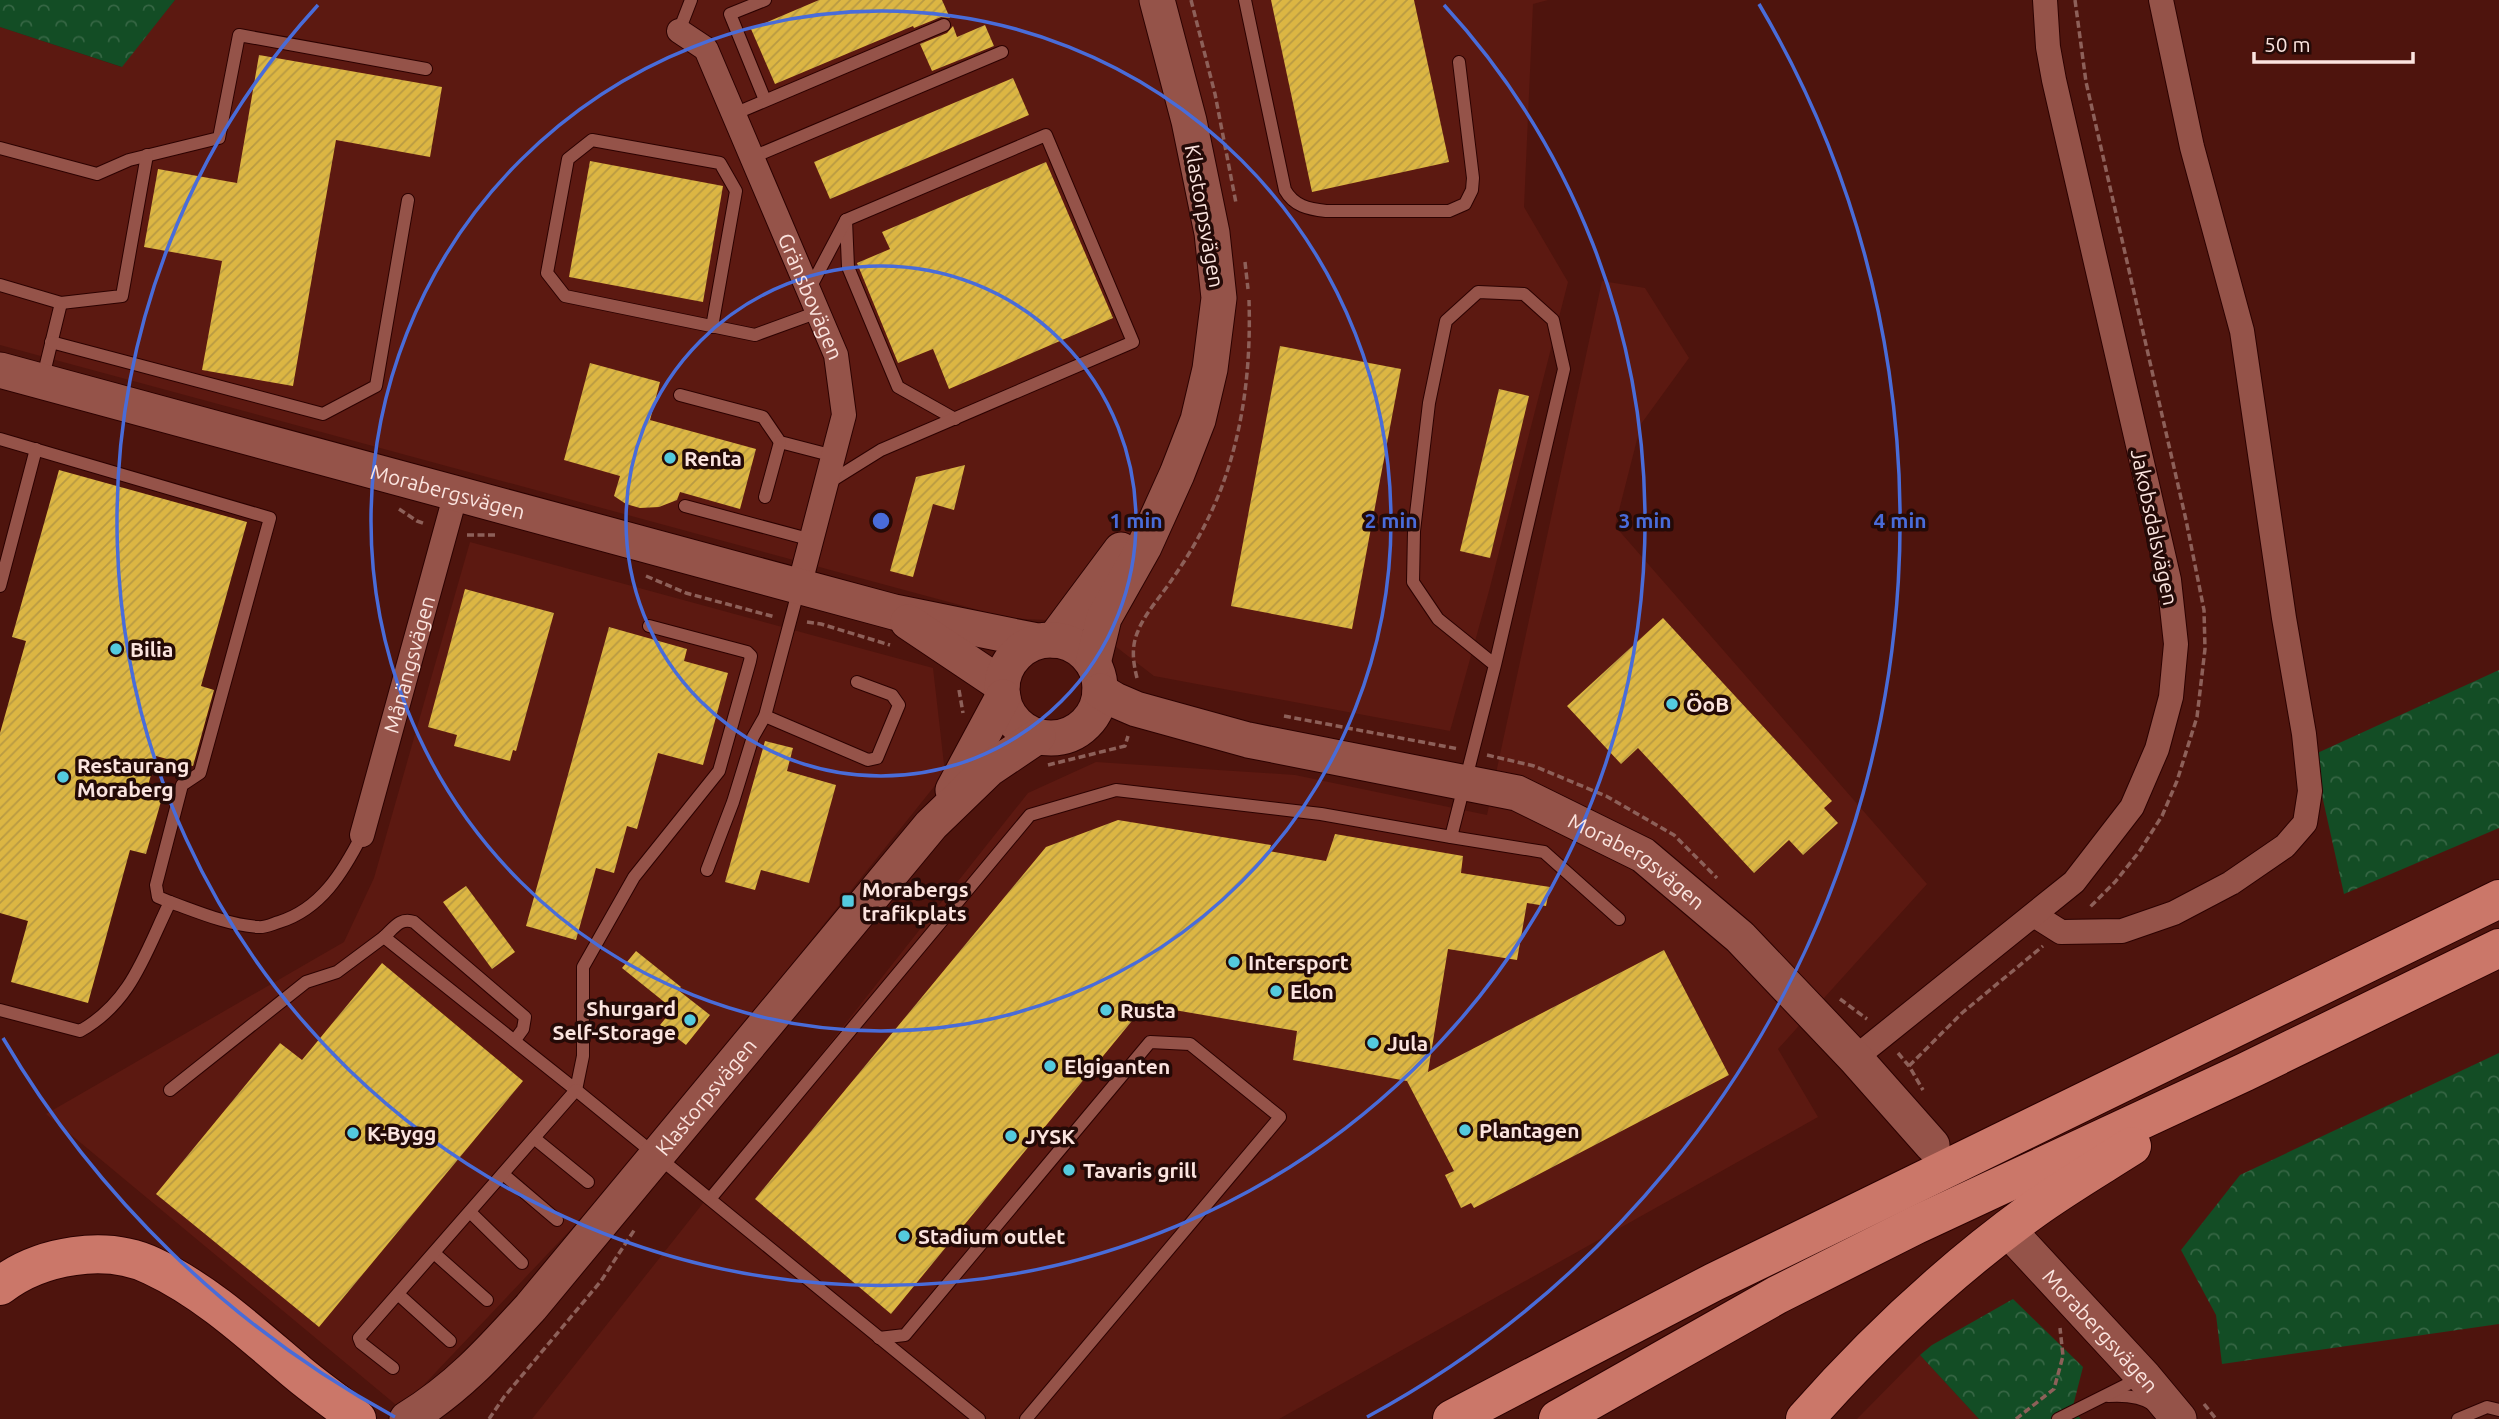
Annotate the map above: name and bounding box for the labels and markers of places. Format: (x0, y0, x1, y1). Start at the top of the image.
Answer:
place label: Renta (684, 446, 742, 470)
marker: Renta (662, 450, 678, 466)
centre of rings (869, 509, 893, 533)
place label: Bilia (130, 637, 173, 661)
marker: Bilia (108, 641, 124, 657)
place label: ÖoB (1686, 692, 1729, 716)
marker: ÖoB (1664, 696, 1680, 712)
place label: Restaurang Moraberg (77, 753, 189, 801)
marker: Restaurang Moraberg (55, 769, 71, 785)
place label: Morabergs trafikplats (862, 877, 969, 925)
marker: Morabergs trafikplats (840, 893, 856, 909)
place label: Intersport (1248, 950, 1349, 974)
marker: Intersport (1226, 954, 1242, 970)
place label: Elon (1290, 979, 1334, 1003)
marker: Elon (1268, 983, 1284, 999)
place label: Shurgard Self-Storage (553, 996, 676, 1044)
place label: Rusta (1120, 998, 1176, 1022)
marker: Rusta (1098, 1002, 1114, 1018)
marker: Shurgard Self-Storage (682, 1012, 698, 1028)
place label: Jula (1387, 1031, 1428, 1055)
marker: Jula (1365, 1035, 1381, 1051)
place label: Elgiganten (1064, 1054, 1170, 1078)
marker: Elgiganten (1042, 1058, 1058, 1074)
place label: Plantagen (1479, 1118, 1579, 1142)
place label: K-Bygg (367, 1121, 436, 1145)
marker: Plantagen (1457, 1122, 1473, 1138)
place label: JYSK (1025, 1124, 1075, 1148)
marker: K-Bygg (345, 1125, 361, 1141)
marker: JYSK (1003, 1128, 1019, 1144)
place label: Tavaris grill (1083, 1158, 1197, 1182)
marker: Tavaris grill (1061, 1162, 1077, 1178)
place label: Stadium outlet (918, 1224, 1065, 1248)
marker: Stadium outlet (896, 1228, 912, 1244)

